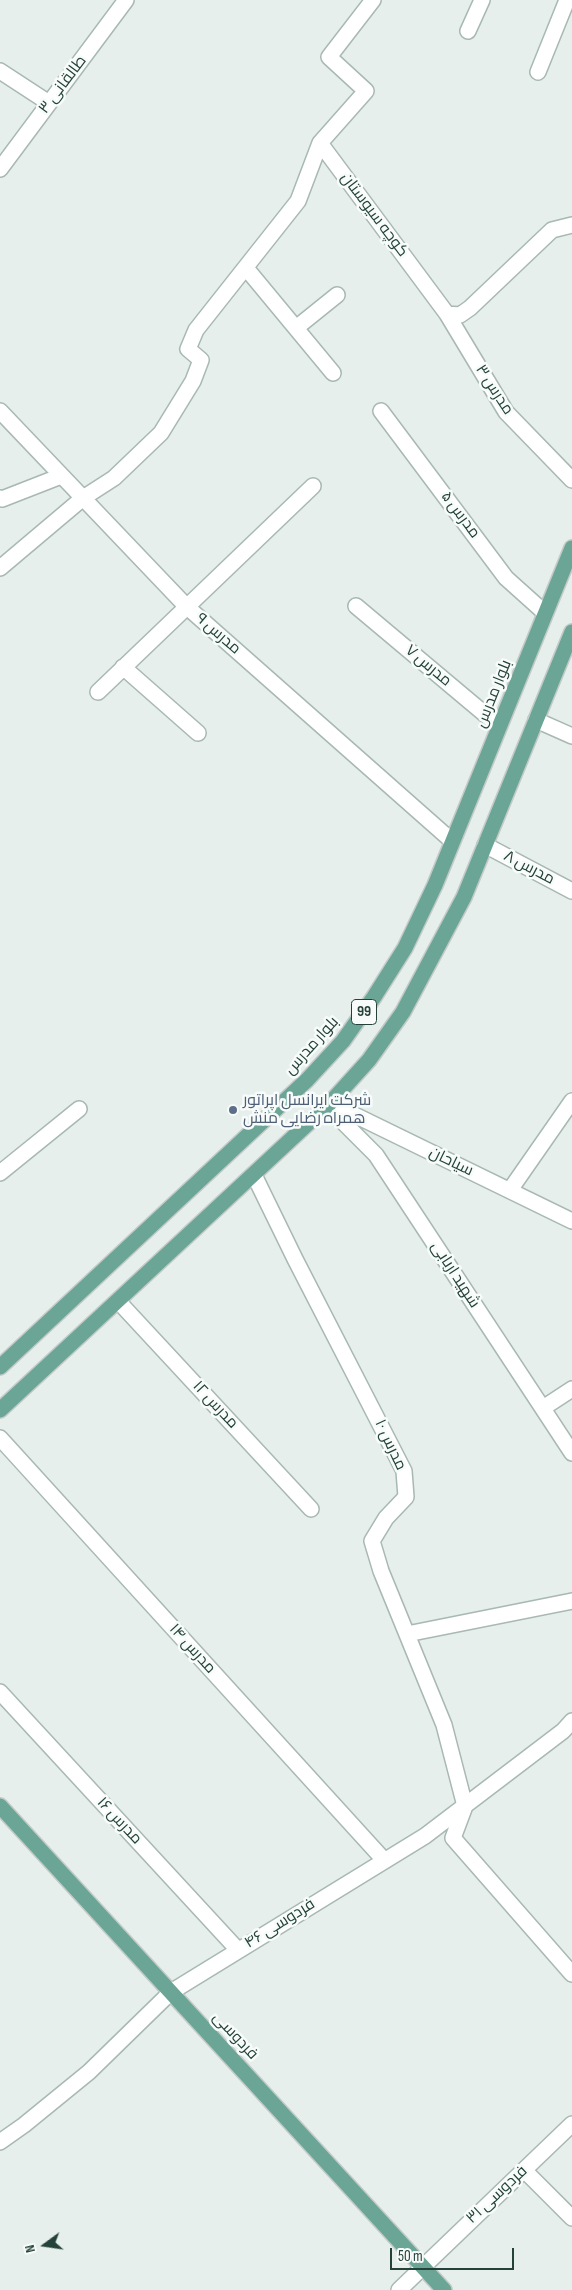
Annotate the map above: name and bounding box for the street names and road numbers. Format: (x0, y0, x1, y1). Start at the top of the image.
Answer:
street label: طالقانی ۳ (35, 52, 91, 118)
street label: کوچه سیوستان (336, 169, 412, 261)
street label: مدرس ۳ (471, 361, 517, 419)
street label: مدرس ۵ (436, 488, 484, 542)
street label: مدرس ۹ (192, 609, 244, 659)
street label: مدرس ۷ (401, 641, 455, 691)
street label: بلوار مدرس (472, 657, 516, 731)
street label: مدرس ۸ (500, 847, 558, 889)
road number: 99 (352, 1000, 376, 1024)
street label: بلوار مدرس (281, 1013, 343, 1079)
street label: سیاحان (426, 1143, 476, 1181)
street label: شهید اربابی (426, 1238, 484, 1312)
street label: مدرس ۱۲ (188, 1377, 242, 1433)
street label: مدرس ۱۰ (370, 1417, 410, 1473)
street label: مدرس ۱۴ (165, 1620, 219, 1678)
street label: مدرس ۱۶ (92, 1793, 146, 1849)
street label: فردوسی ۴۶ (241, 1895, 319, 1953)
street label: فردوسی (208, 2008, 262, 2064)
street label: فردوسی ۳۱ (462, 2162, 532, 2228)

